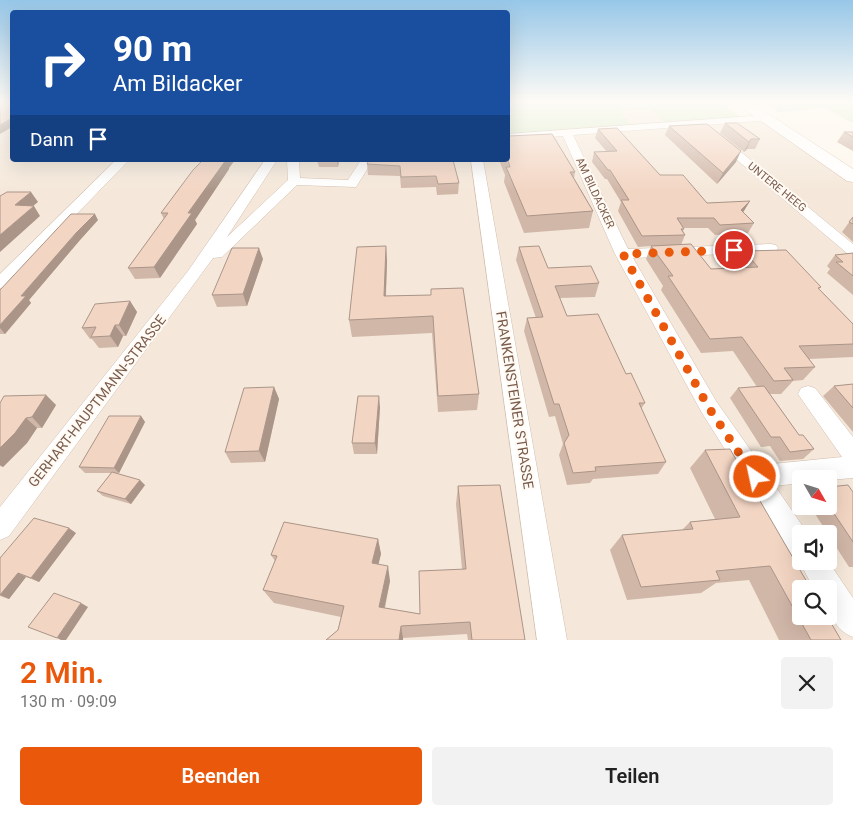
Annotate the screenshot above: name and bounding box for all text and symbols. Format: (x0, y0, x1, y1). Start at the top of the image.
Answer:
text: 90 m (113, 29, 192, 70)
icon: right (30, 30, 95, 95)
text: Am Bildacker (113, 71, 242, 96)
icon: arrive (84, 125, 112, 153)
text: Dann (30, 128, 74, 151)
street label: AM BILDACKER (573, 156, 617, 231)
street label: UNTERE HEEG (745, 160, 809, 214)
pin (713, 229, 755, 271)
icon: arrive (720, 236, 748, 264)
street label: FRANKENSTEINER STRASSE (493, 310, 537, 490)
street label: GERHART-HAUPTMANN-STRASSE (25, 312, 169, 490)
position arrow (728, 450, 780, 502)
north arrow (792, 470, 838, 515)
map controls (792, 470, 837, 625)
button: sound (792, 525, 837, 570)
button: search (792, 580, 837, 625)
text: 2 Min. (20, 655, 104, 690)
button: close (781, 657, 833, 709)
text: 130 m · 09:09 (20, 692, 117, 711)
button: Beenden (20, 747, 422, 805)
button: Teilen (432, 747, 833, 805)

